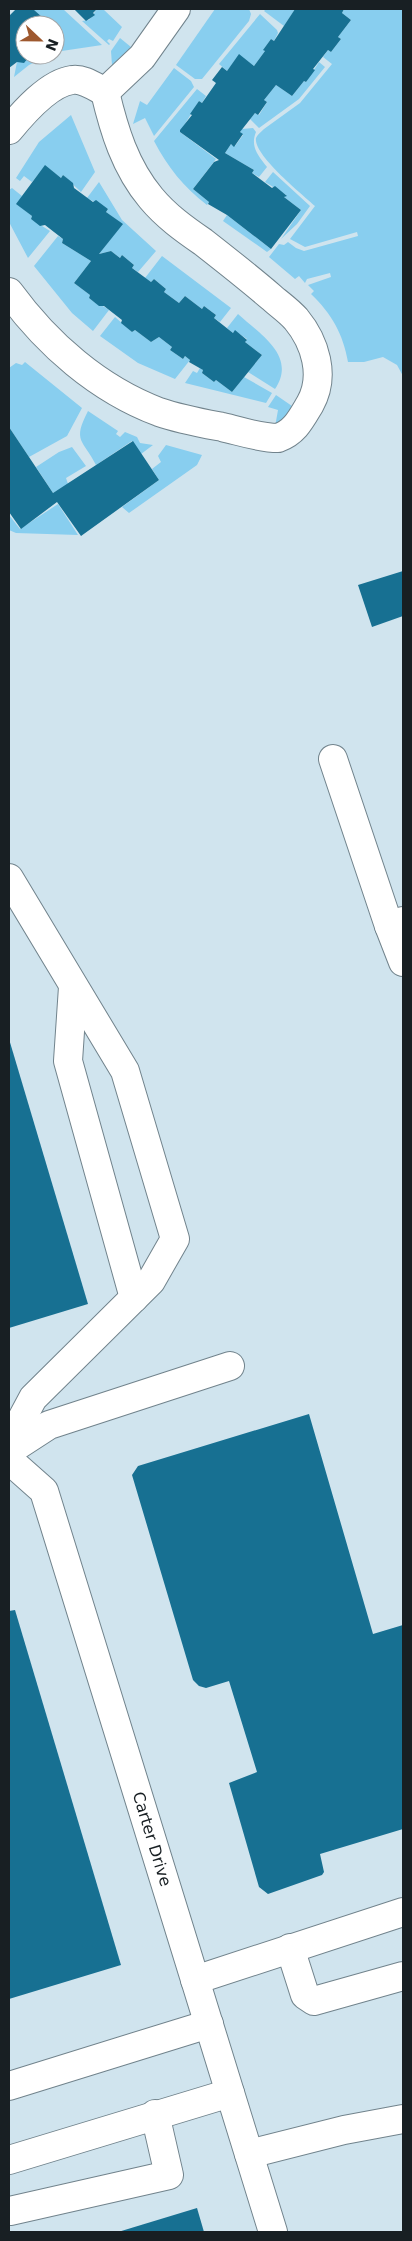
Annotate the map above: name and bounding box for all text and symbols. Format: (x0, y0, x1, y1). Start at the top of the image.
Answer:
north arrow (15, 15, 65, 65)
text: N (42, 36, 62, 53)
street label: Carter Drive (129, 1789, 175, 1889)

